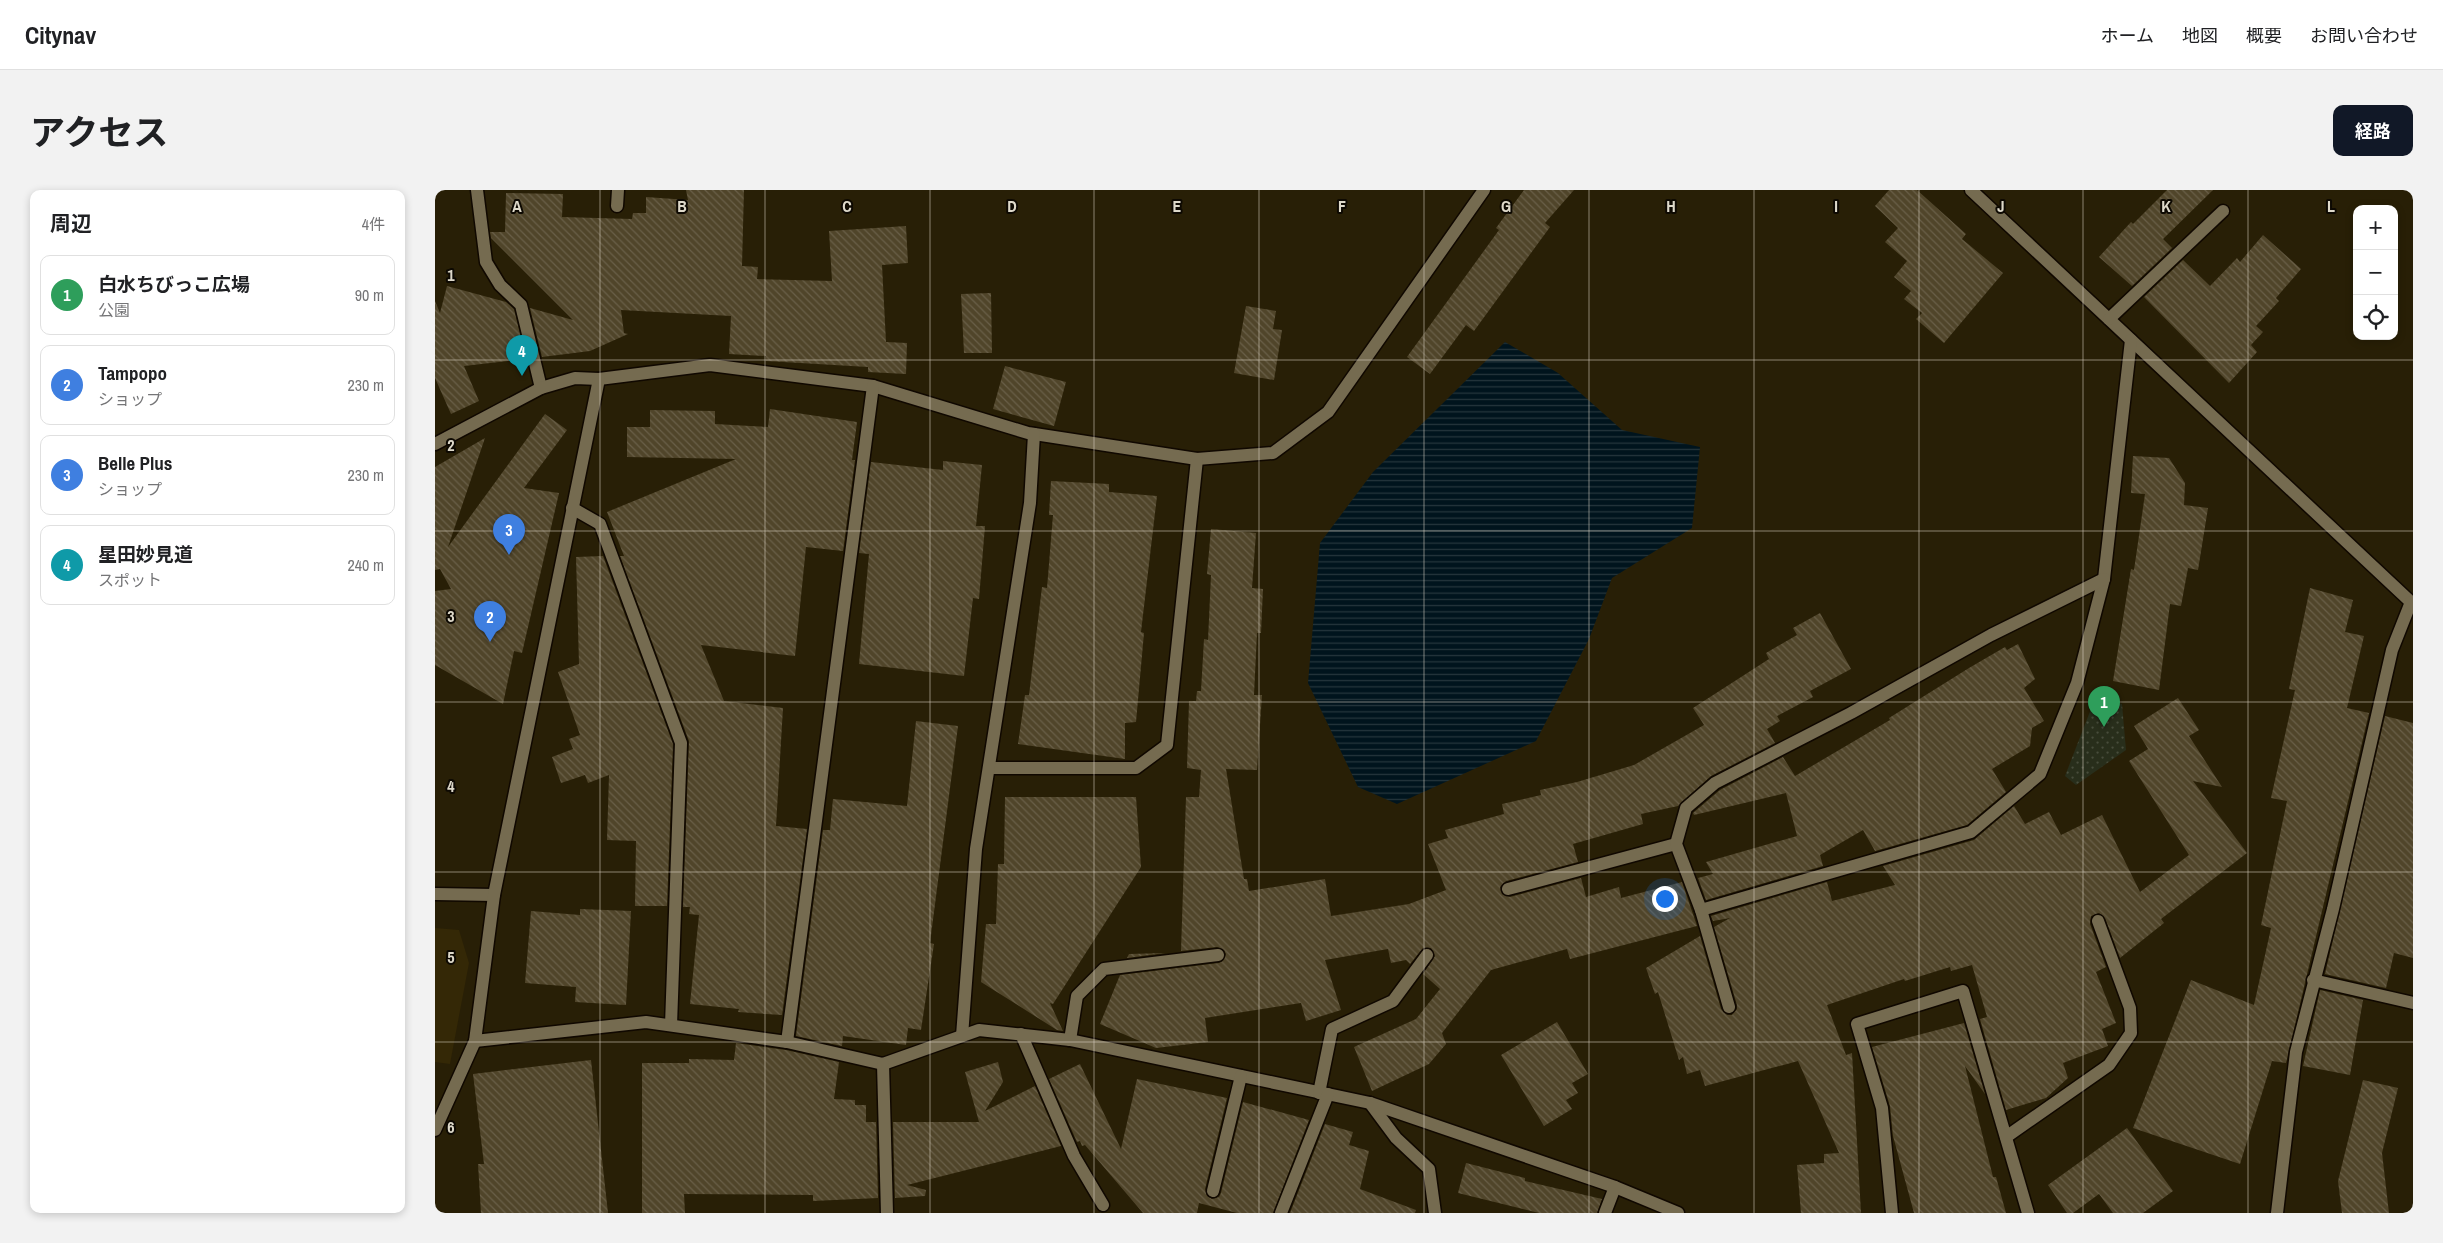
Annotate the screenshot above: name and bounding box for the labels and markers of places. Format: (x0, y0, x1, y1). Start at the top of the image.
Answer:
pin: 4 (506, 335, 538, 376)
pin: 3 (493, 514, 525, 555)
pin: 2 (474, 601, 506, 642)
pin: 1 (2088, 686, 2120, 727)

